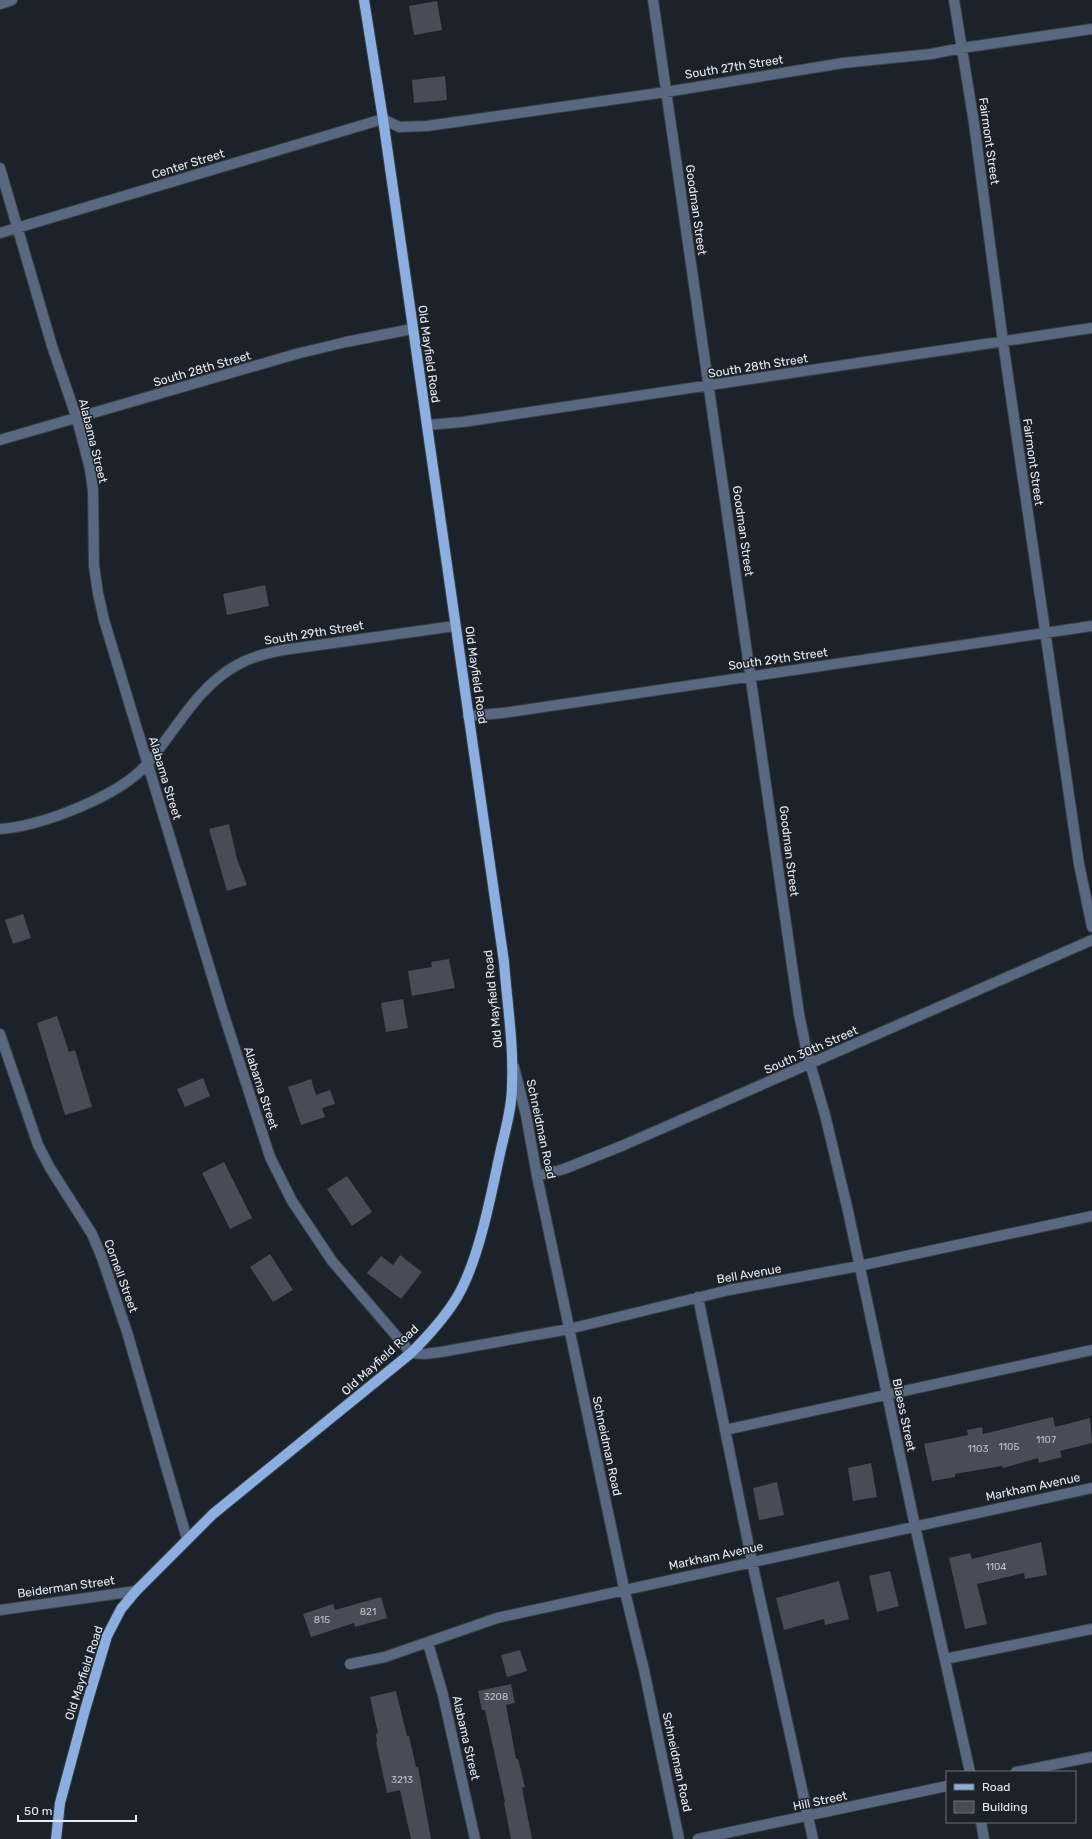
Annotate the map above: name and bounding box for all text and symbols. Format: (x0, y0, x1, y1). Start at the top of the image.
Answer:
street label: South 27th Street (684, 52, 784, 82)
street label: Fairmont Street (976, 97, 1002, 186)
street label: Center Street (150, 146, 226, 182)
street label: Goodman Street (683, 164, 709, 256)
street label: Old Mayfield Road (415, 304, 443, 404)
street label: South 28th Street (152, 348, 253, 390)
street label: South 28th Street (707, 351, 809, 381)
street label: Alabama Street (76, 397, 110, 485)
street label: Fairmont Street (1020, 418, 1046, 507)
street label: Goodman Street (730, 485, 756, 577)
street label: South 29th Street (263, 618, 365, 648)
street label: Old Mayfield Road (462, 625, 490, 725)
street label: South 29th Street (727, 645, 829, 673)
street label: Alabama Street (146, 735, 184, 822)
street label: Goodman Street (776, 805, 802, 897)
street label: Old Mayfield Road (481, 949, 505, 1049)
street label: South 30th Street (762, 1023, 860, 1077)
street label: Alabama Street (241, 1045, 281, 1131)
street label: Schneidman Road (524, 1078, 558, 1180)
street label: Cornell Street (101, 1237, 141, 1315)
street label: Bell Avenue (716, 1261, 783, 1287)
street label: Old Mayfield Road (339, 1322, 421, 1398)
street label: Blaess Street (889, 1377, 919, 1453)
street label: Schneidman Road (590, 1395, 624, 1497)
house number: 1107 (1036, 1434, 1056, 1446)
house number: 1105 (999, 1441, 1019, 1453)
house number: 1103 (968, 1443, 988, 1455)
street label: Markham Avenue (985, 1470, 1082, 1504)
street label: Markham Avenue (668, 1539, 765, 1573)
house number: 1104 (985, 1561, 1007, 1573)
street label: Beiderman Street (16, 1573, 116, 1601)
house number: 821 (360, 1606, 376, 1618)
house number: 815 (314, 1614, 330, 1626)
street label: Old Mayfield Road (62, 1624, 106, 1722)
house number: 3208 (484, 1691, 508, 1703)
street label: Alabama Street (449, 1694, 483, 1782)
street label: Schneidman Road (660, 1711, 694, 1813)
legend (946, 1771, 1076, 1823)
house number: 3213 (391, 1774, 413, 1786)
text: Road (982, 1780, 1010, 1794)
street label: Hill Street (792, 1788, 849, 1814)
scale bar (18, 1797, 136, 1823)
text: Building (982, 1800, 1028, 1814)
text: 50 m (24, 1804, 52, 1818)

